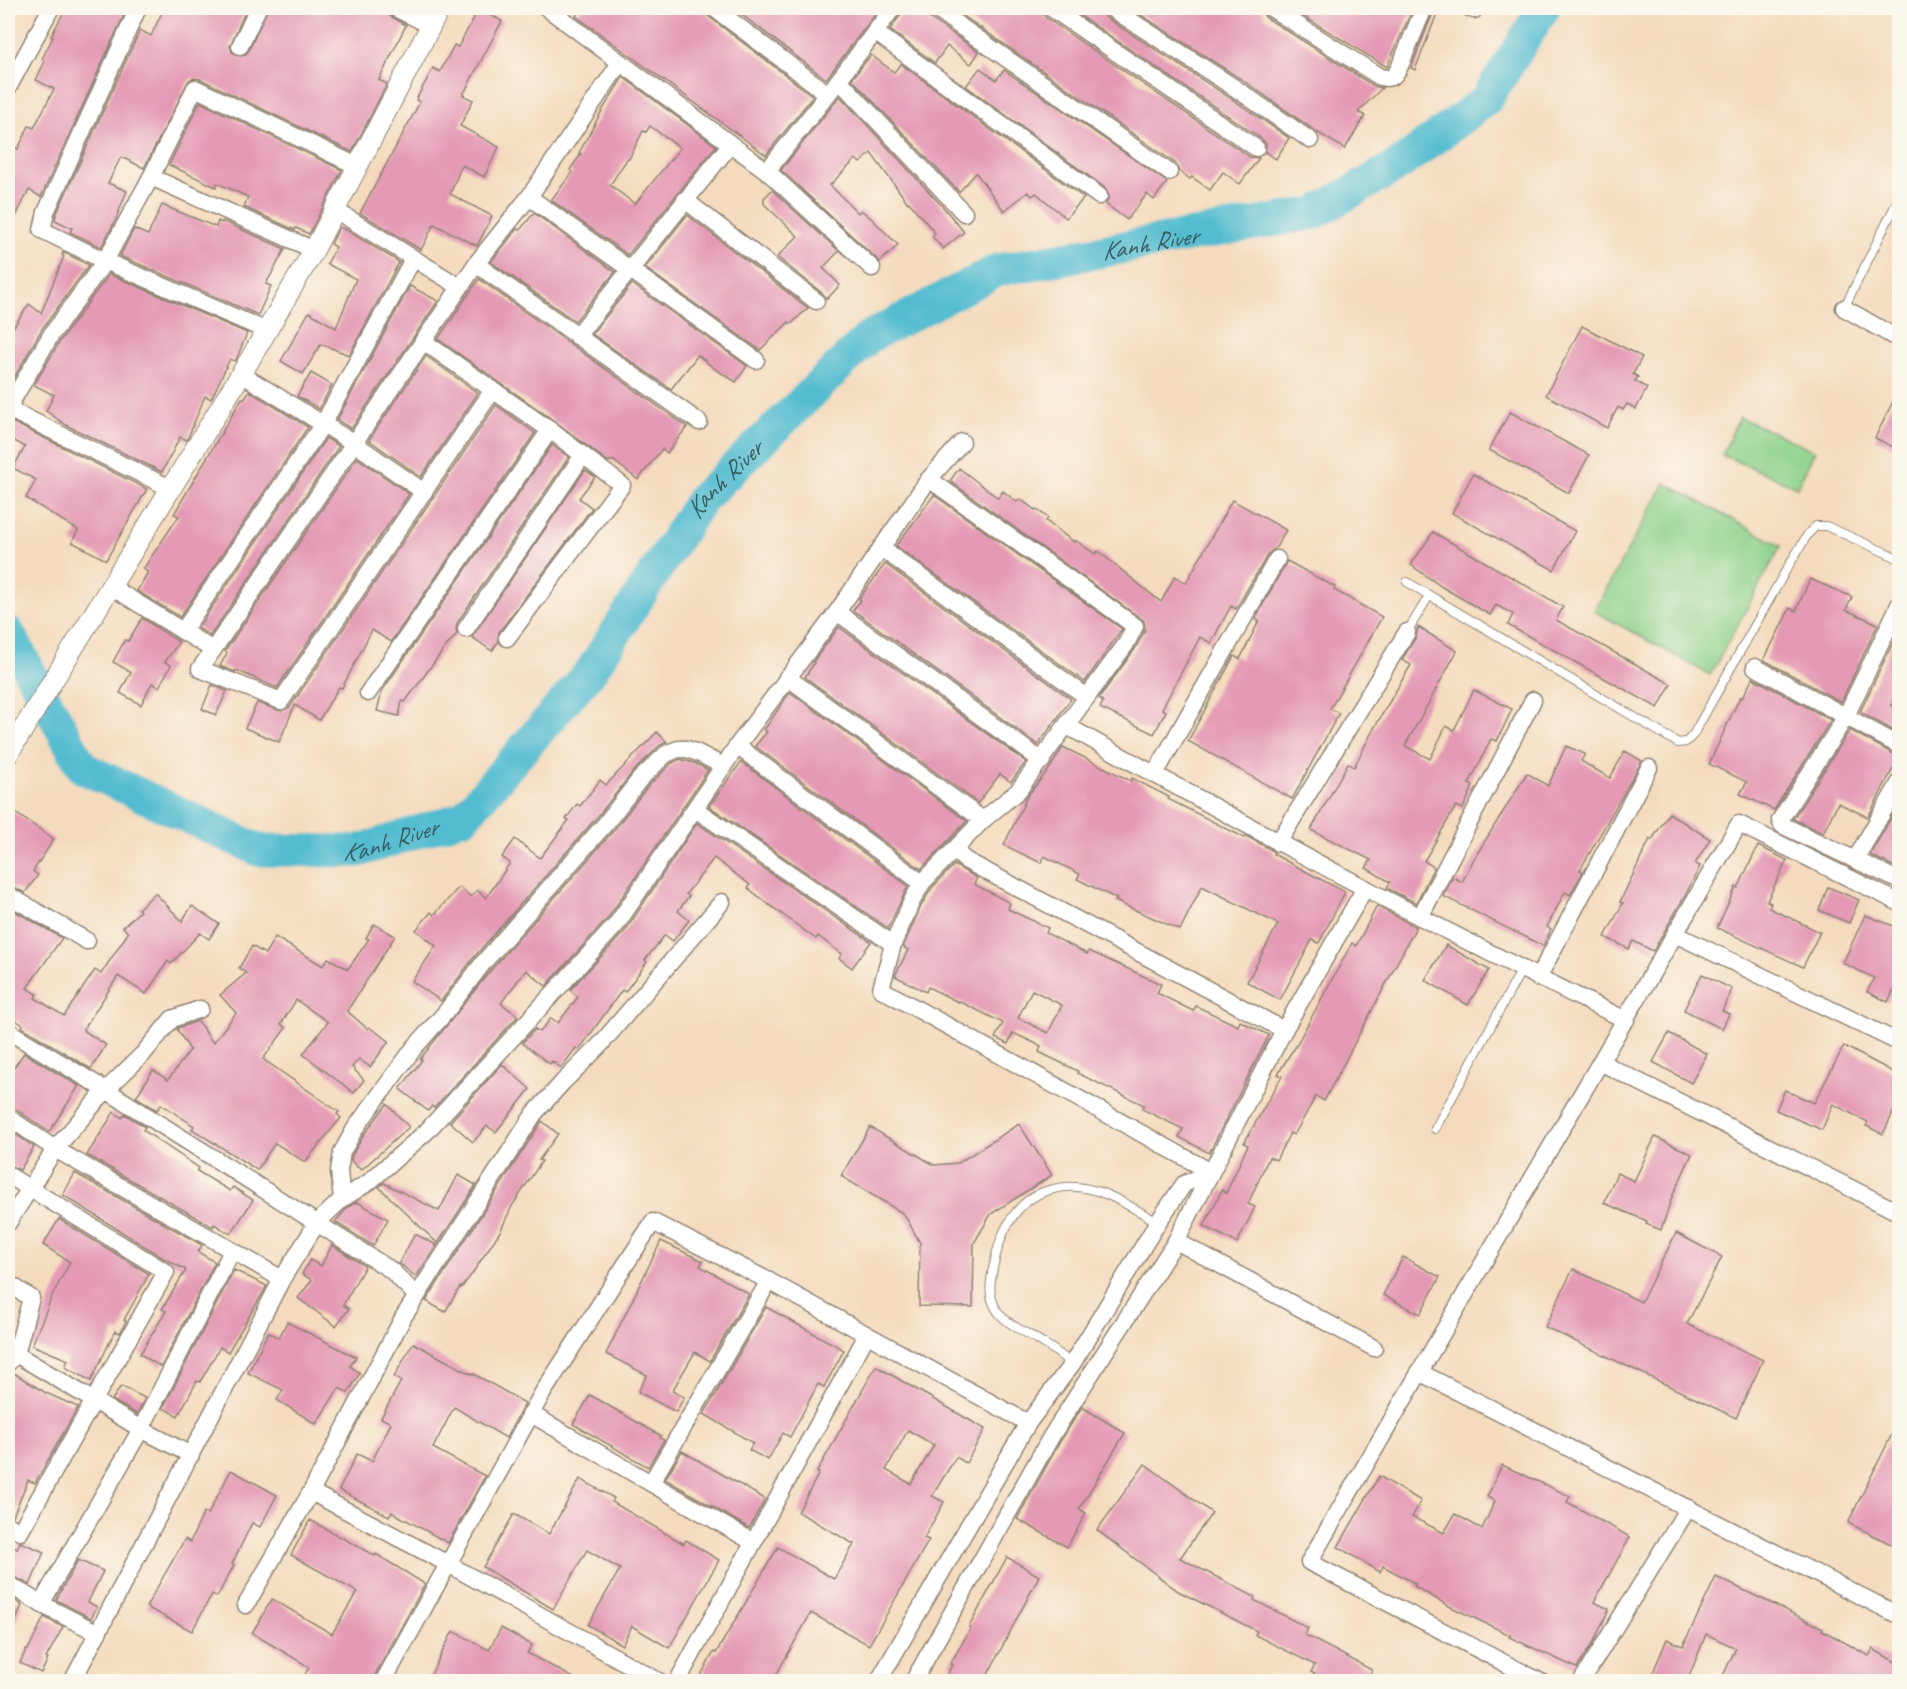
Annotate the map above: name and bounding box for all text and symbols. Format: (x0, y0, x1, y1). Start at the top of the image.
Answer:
water label: Kanh River (1099, 218, 1205, 268)
water label: Kanh River (678, 430, 773, 525)
water label: Kanh River (343, 809, 446, 868)

